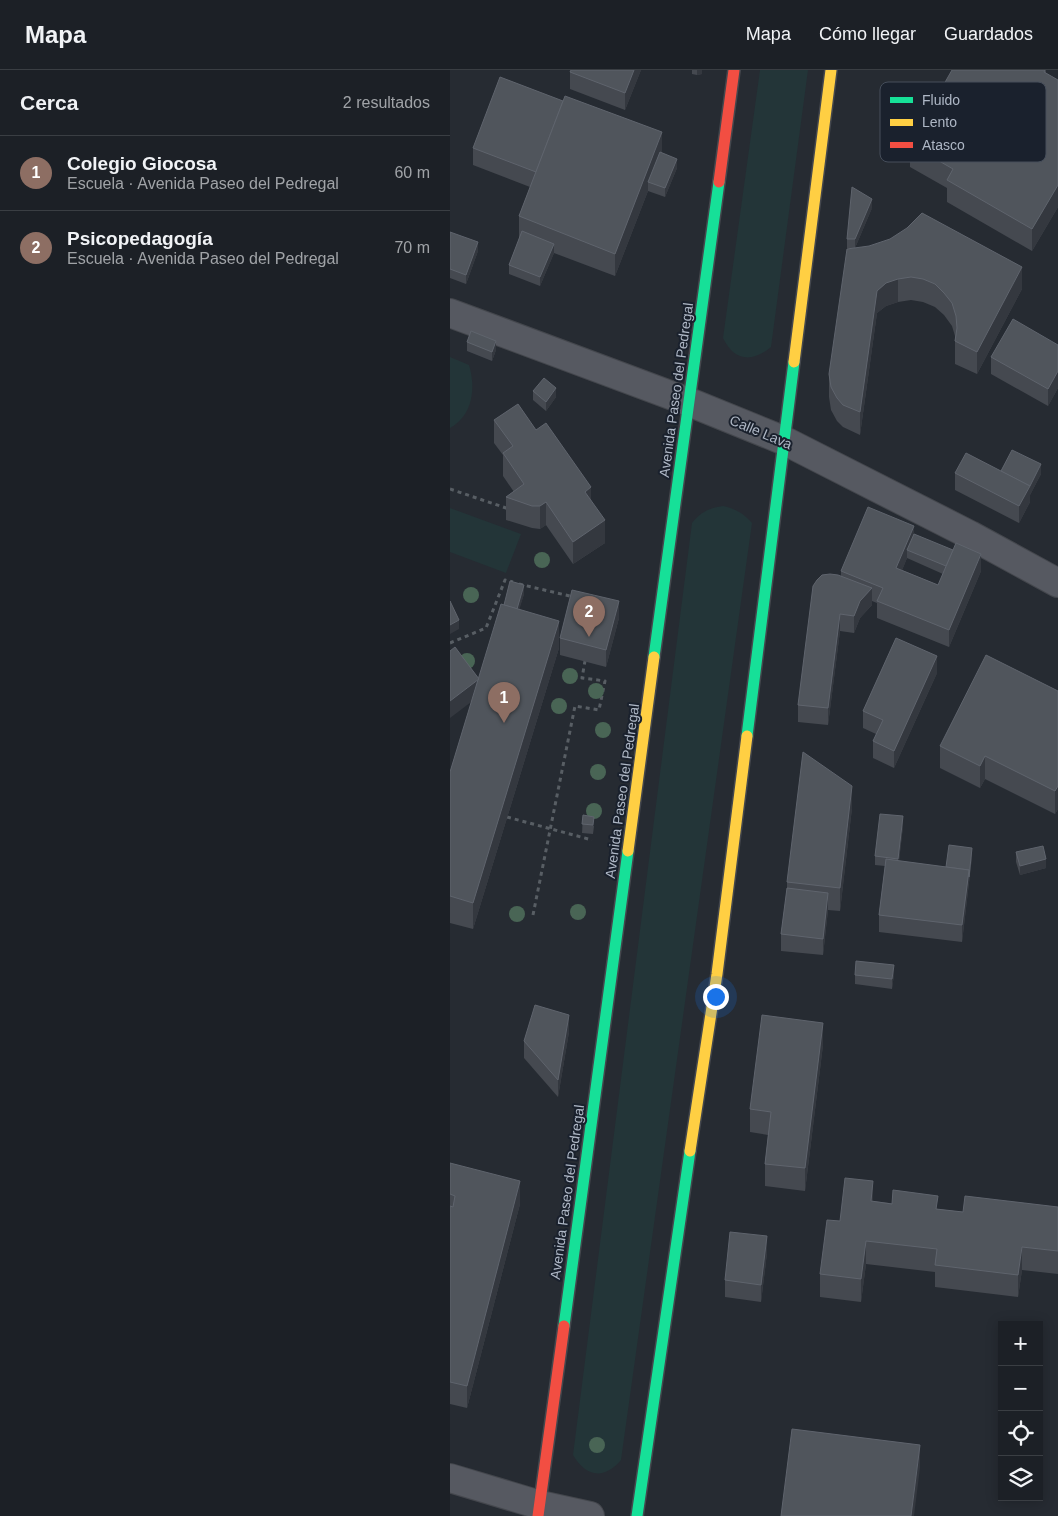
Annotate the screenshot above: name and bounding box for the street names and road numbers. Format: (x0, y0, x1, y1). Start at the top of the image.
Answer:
street label: Avenida Paseo del Pedregal (656, 302, 696, 478)
street label: Calle Lava (727, 412, 795, 452)
street label: Avenida Paseo del Pedregal (602, 703, 642, 879)
street label: Avenida Paseo del Pedregal (547, 1104, 587, 1280)

